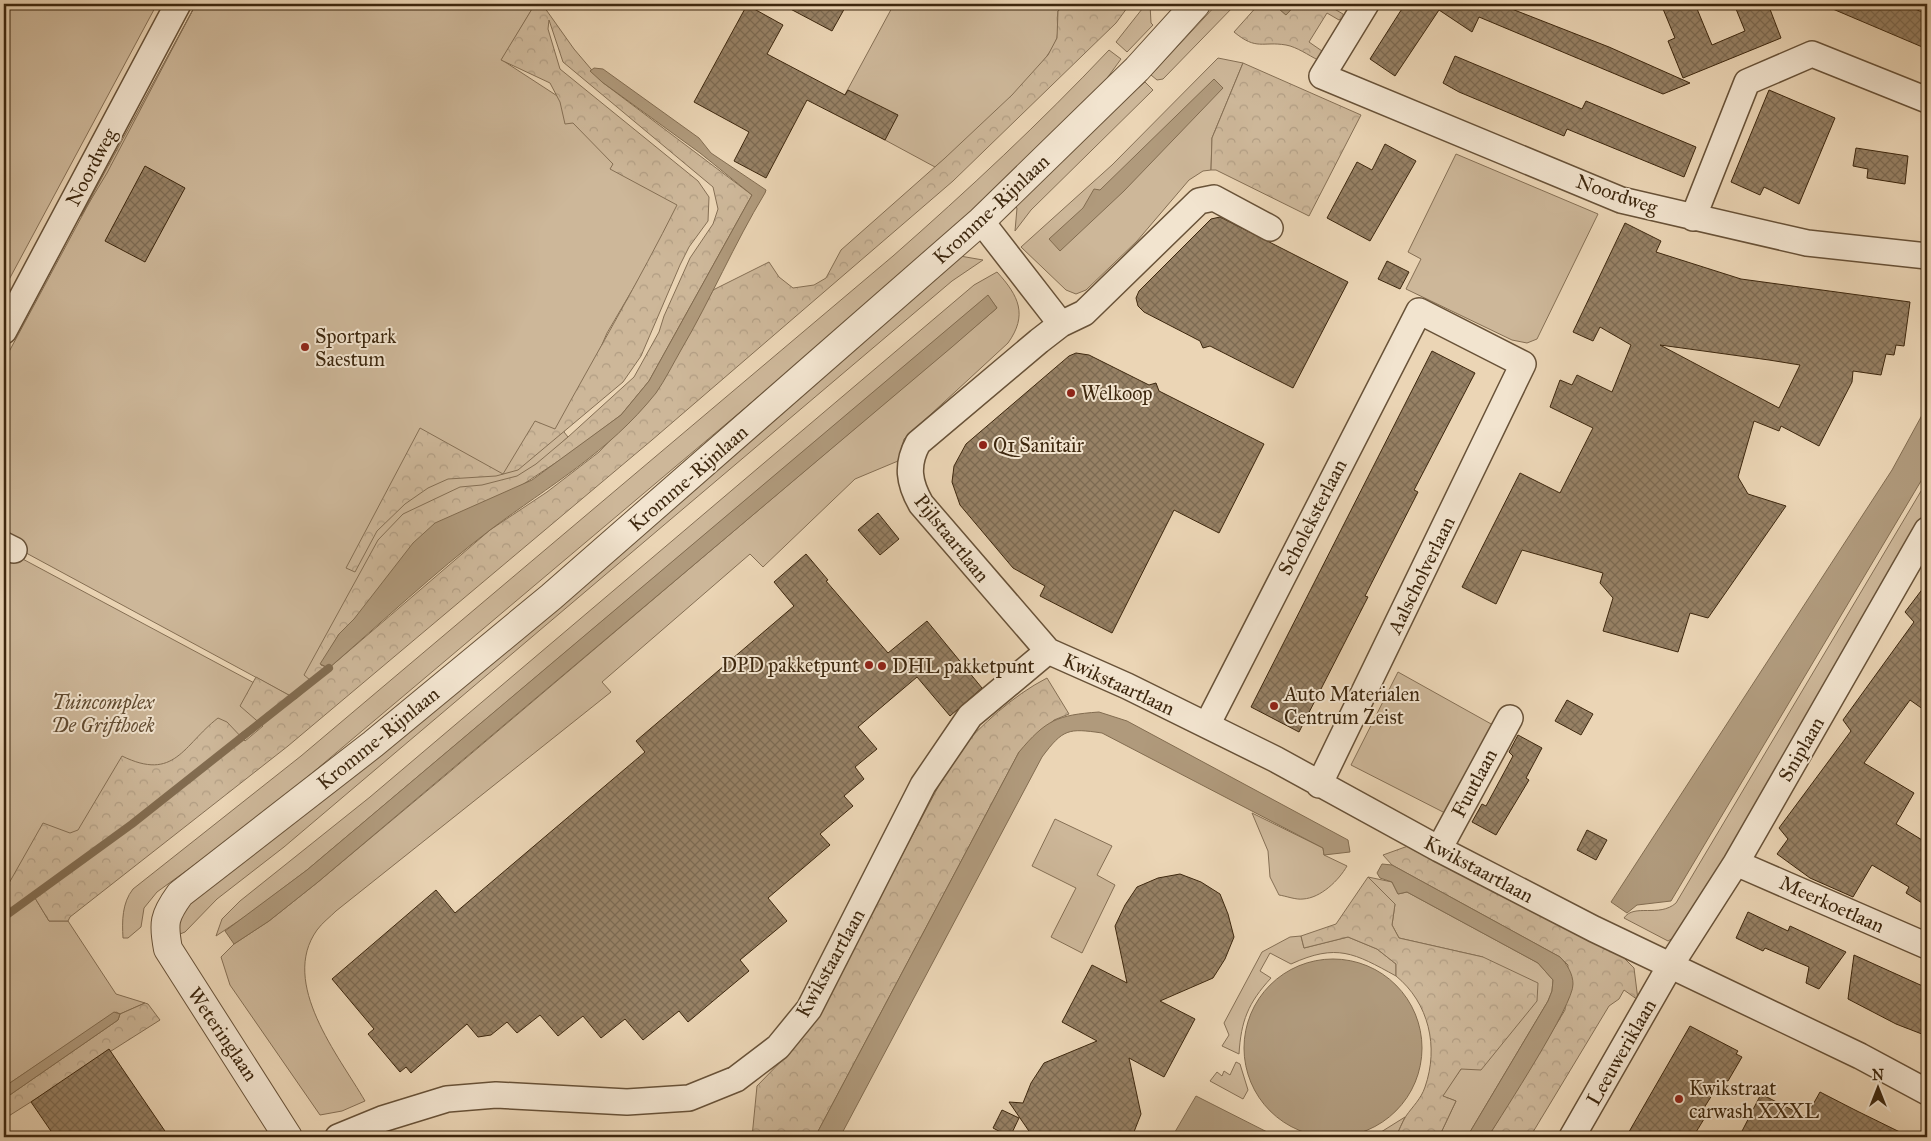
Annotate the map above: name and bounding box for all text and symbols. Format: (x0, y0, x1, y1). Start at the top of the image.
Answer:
street label: Noordweg (60, 123, 123, 211)
street label: Kromme-Rijnlaan (928, 149, 1054, 269)
street label: Noordweg (1573, 169, 1662, 220)
place label: Sportpark Saestum (315, 324, 397, 371)
marker: Sportpark Saestum (299, 341, 311, 353)
place label: Welkoop (1081, 381, 1152, 405)
marker: Welkoop (1065, 387, 1077, 399)
street label: Kromme-Rijnlaan (623, 420, 753, 536)
place label: Q1 Sanitair (993, 433, 1085, 457)
marker: Q1 Sanitair (977, 439, 989, 451)
street label: Scholeksterlaan (1272, 455, 1352, 579)
street label: Pijlstaartlaan (909, 489, 995, 587)
street label: Aalscholverlaan (1382, 512, 1460, 639)
street label: Kwikstaartlaan (1059, 648, 1179, 720)
place label: DPD pakketpunt (721, 653, 859, 677)
place label: DHL pakketpunt (892, 654, 1035, 678)
marker: DPD pakketpunt (863, 659, 875, 671)
marker: DHL pakketpunt (876, 660, 888, 672)
street label: Kromme-Rijnlaan (312, 681, 444, 795)
place label: Auto Materialen Centrum Zeist (1283, 682, 1420, 729)
park label: Tuincomplex De Grifthoek (51, 690, 155, 737)
marker: Auto Materialen Centrum Zeist (1268, 700, 1280, 712)
street label: Sniplaan (1773, 712, 1829, 786)
street label: Fuutlaan (1446, 744, 1502, 821)
street label: Kwikstaartlaan (1420, 830, 1538, 908)
street label: Meerkoetlaan (1776, 870, 1888, 938)
street label: Kwikstaartlaan (790, 904, 870, 1021)
street label: Weteringlaan (182, 982, 263, 1086)
street label: Leeuweriklaan (1581, 994, 1661, 1109)
north arrow (1854, 1064, 1904, 1114)
text: N (1872, 1067, 1884, 1084)
place label: Kwikstraat carwash XXXL (1689, 1076, 1819, 1123)
marker: Kwikstraat carwash XXXL (1673, 1093, 1685, 1105)

